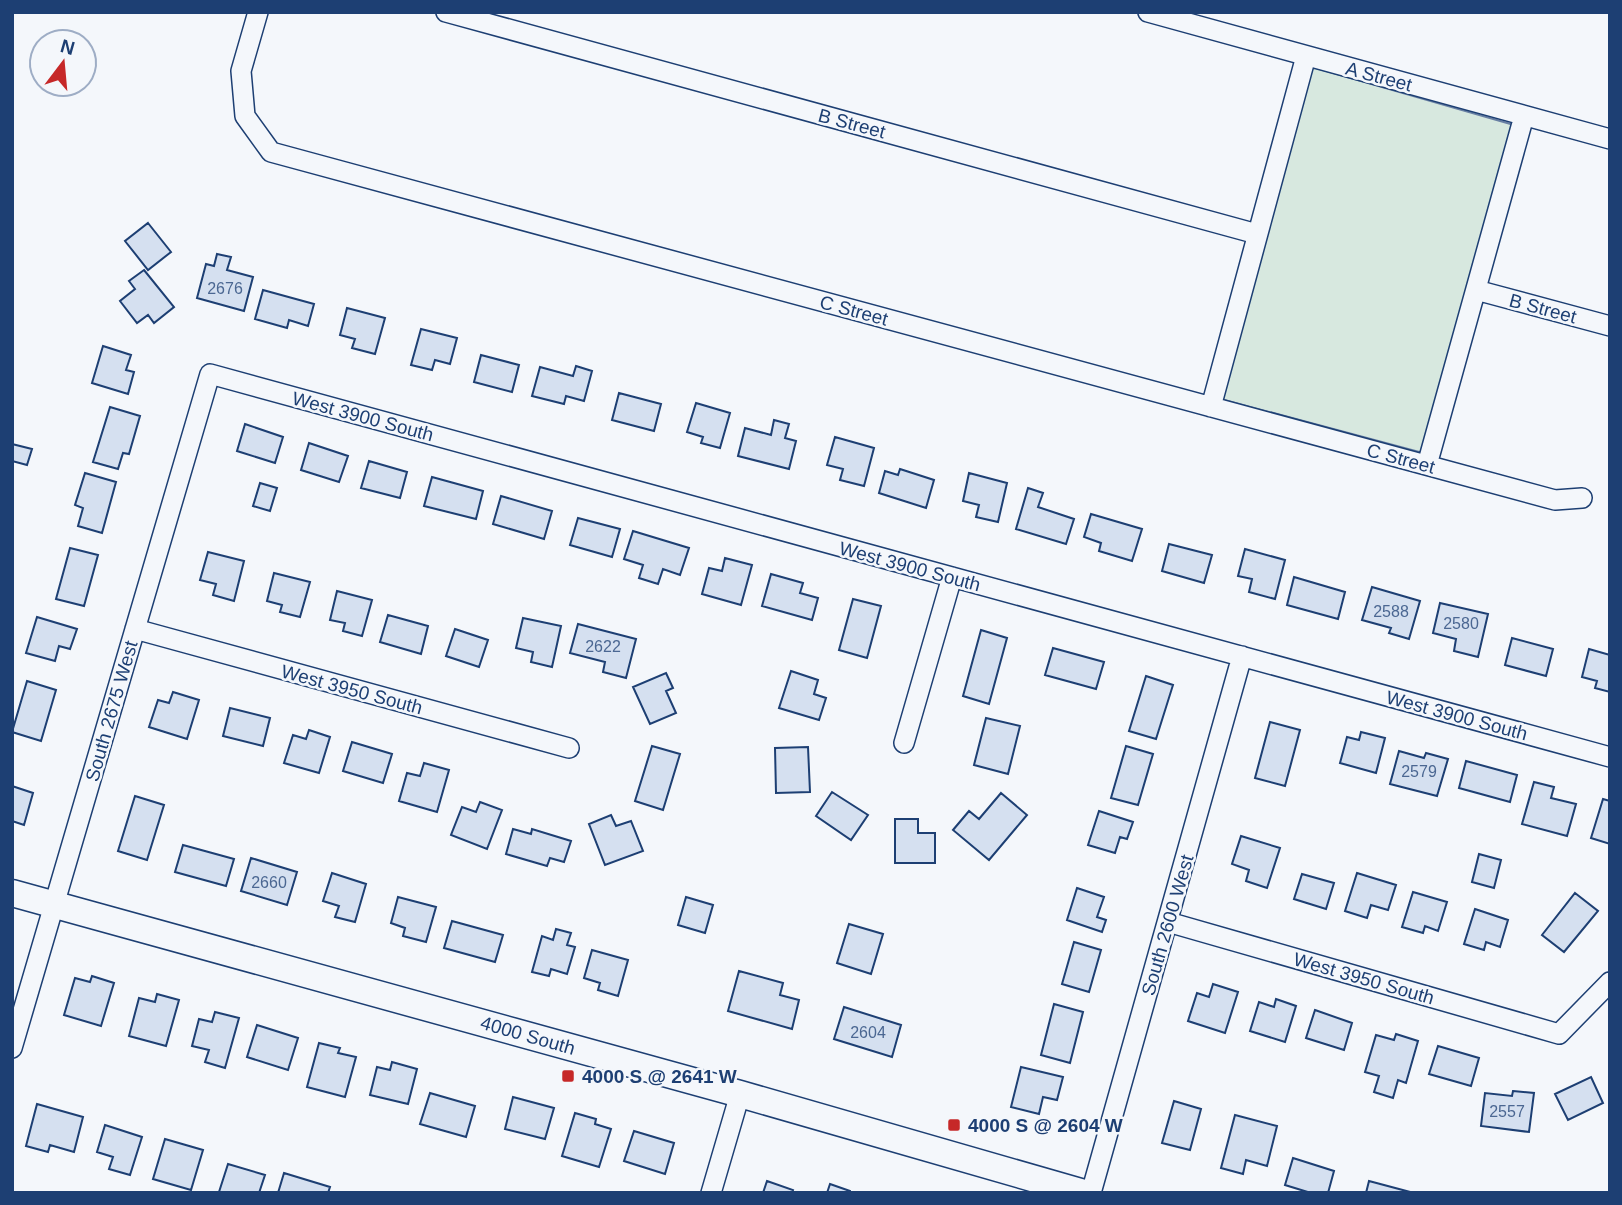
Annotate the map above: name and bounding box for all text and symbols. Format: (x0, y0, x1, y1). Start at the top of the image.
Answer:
north arrow (28, 28, 98, 98)
text: N (58, 35, 77, 59)
street label: A Street (1344, 58, 1415, 96)
street label: B Street (816, 104, 888, 143)
house number: 2676 (207, 280, 243, 297)
street label: B Street (1507, 289, 1579, 328)
street label: C Street (817, 291, 891, 330)
street label: West 3900 South (290, 388, 436, 445)
street label: C Street (1364, 439, 1438, 478)
street label: West 3900 South (837, 538, 983, 595)
house number: 2588 (1373, 603, 1409, 620)
house number: 2580 (1443, 615, 1479, 632)
street label: South 2675 West (81, 638, 142, 784)
house number: 2622 (585, 638, 621, 655)
street label: West 3950 South (279, 661, 425, 718)
street label: West 3900 South (1384, 687, 1530, 744)
house number: 2579 (1401, 763, 1437, 780)
street label: South 2600 West (1137, 852, 1198, 998)
house number: 2660 (251, 874, 287, 891)
street label: West 3950 South (1291, 948, 1437, 1009)
street label: 4000 South (478, 1012, 577, 1059)
house number: 2604 (850, 1024, 886, 1041)
place label: 4000 S @ 2641 W (582, 1066, 737, 1087)
marker: 4000 S @ 2641 W (560, 1068, 576, 1084)
house number: 2557 (1489, 1103, 1525, 1120)
place label: 4000 S @ 2604 W (968, 1115, 1123, 1136)
marker: 4000 S @ 2604 W (946, 1117, 962, 1133)

